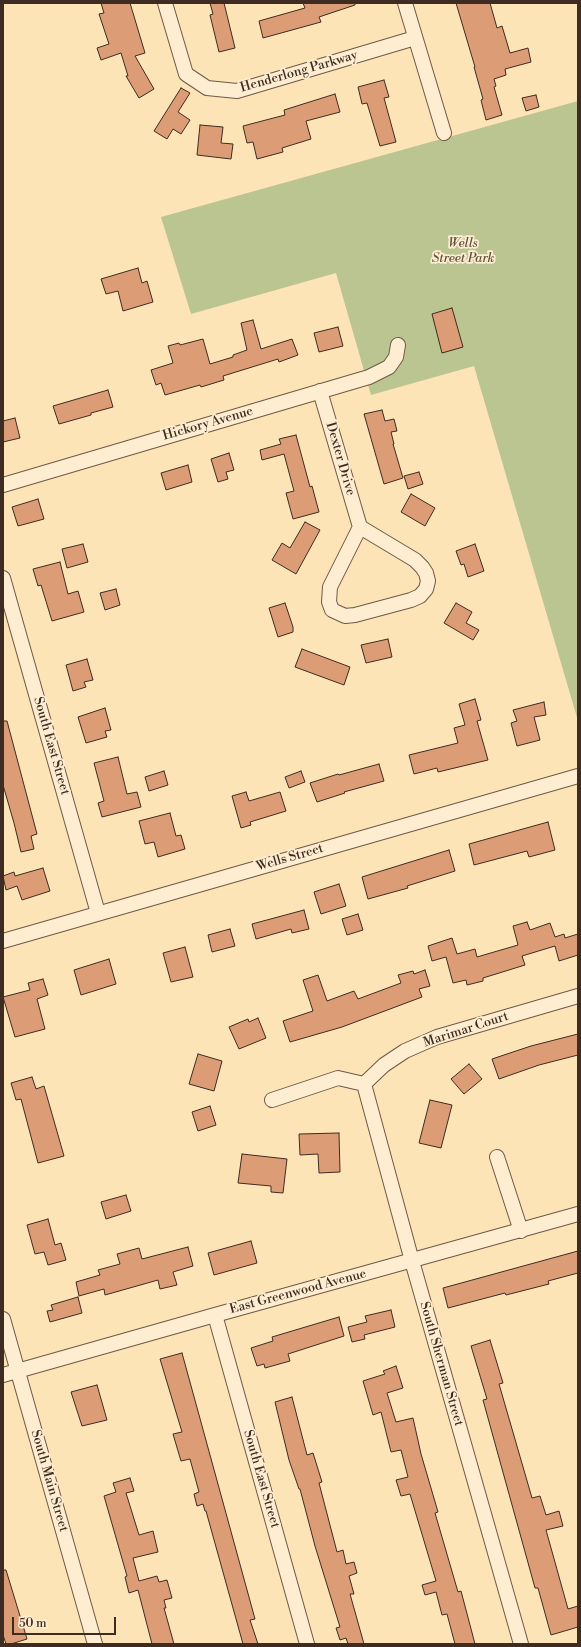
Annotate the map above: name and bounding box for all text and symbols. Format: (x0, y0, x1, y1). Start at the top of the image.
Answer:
street label: Henderlong Parkway (239, 48, 359, 96)
park label: Wells Street Park (432, 236, 494, 267)
street label: Hickory Avenue (161, 404, 255, 444)
street label: Dexter Drive (322, 420, 358, 498)
street label: South East Street (30, 695, 72, 797)
street label: Wells Street (255, 841, 325, 875)
street label: Marimar Court (421, 1009, 511, 1051)
street label: East Greenwood Avenue (228, 1266, 368, 1318)
street label: South Sherman Street (416, 1300, 466, 1428)
street label: South Main Street (27, 1428, 71, 1534)
street label: South East Street (240, 1428, 282, 1530)
scale bar (14, 1609, 118, 1635)
text: 50 m (19, 1616, 47, 1631)

